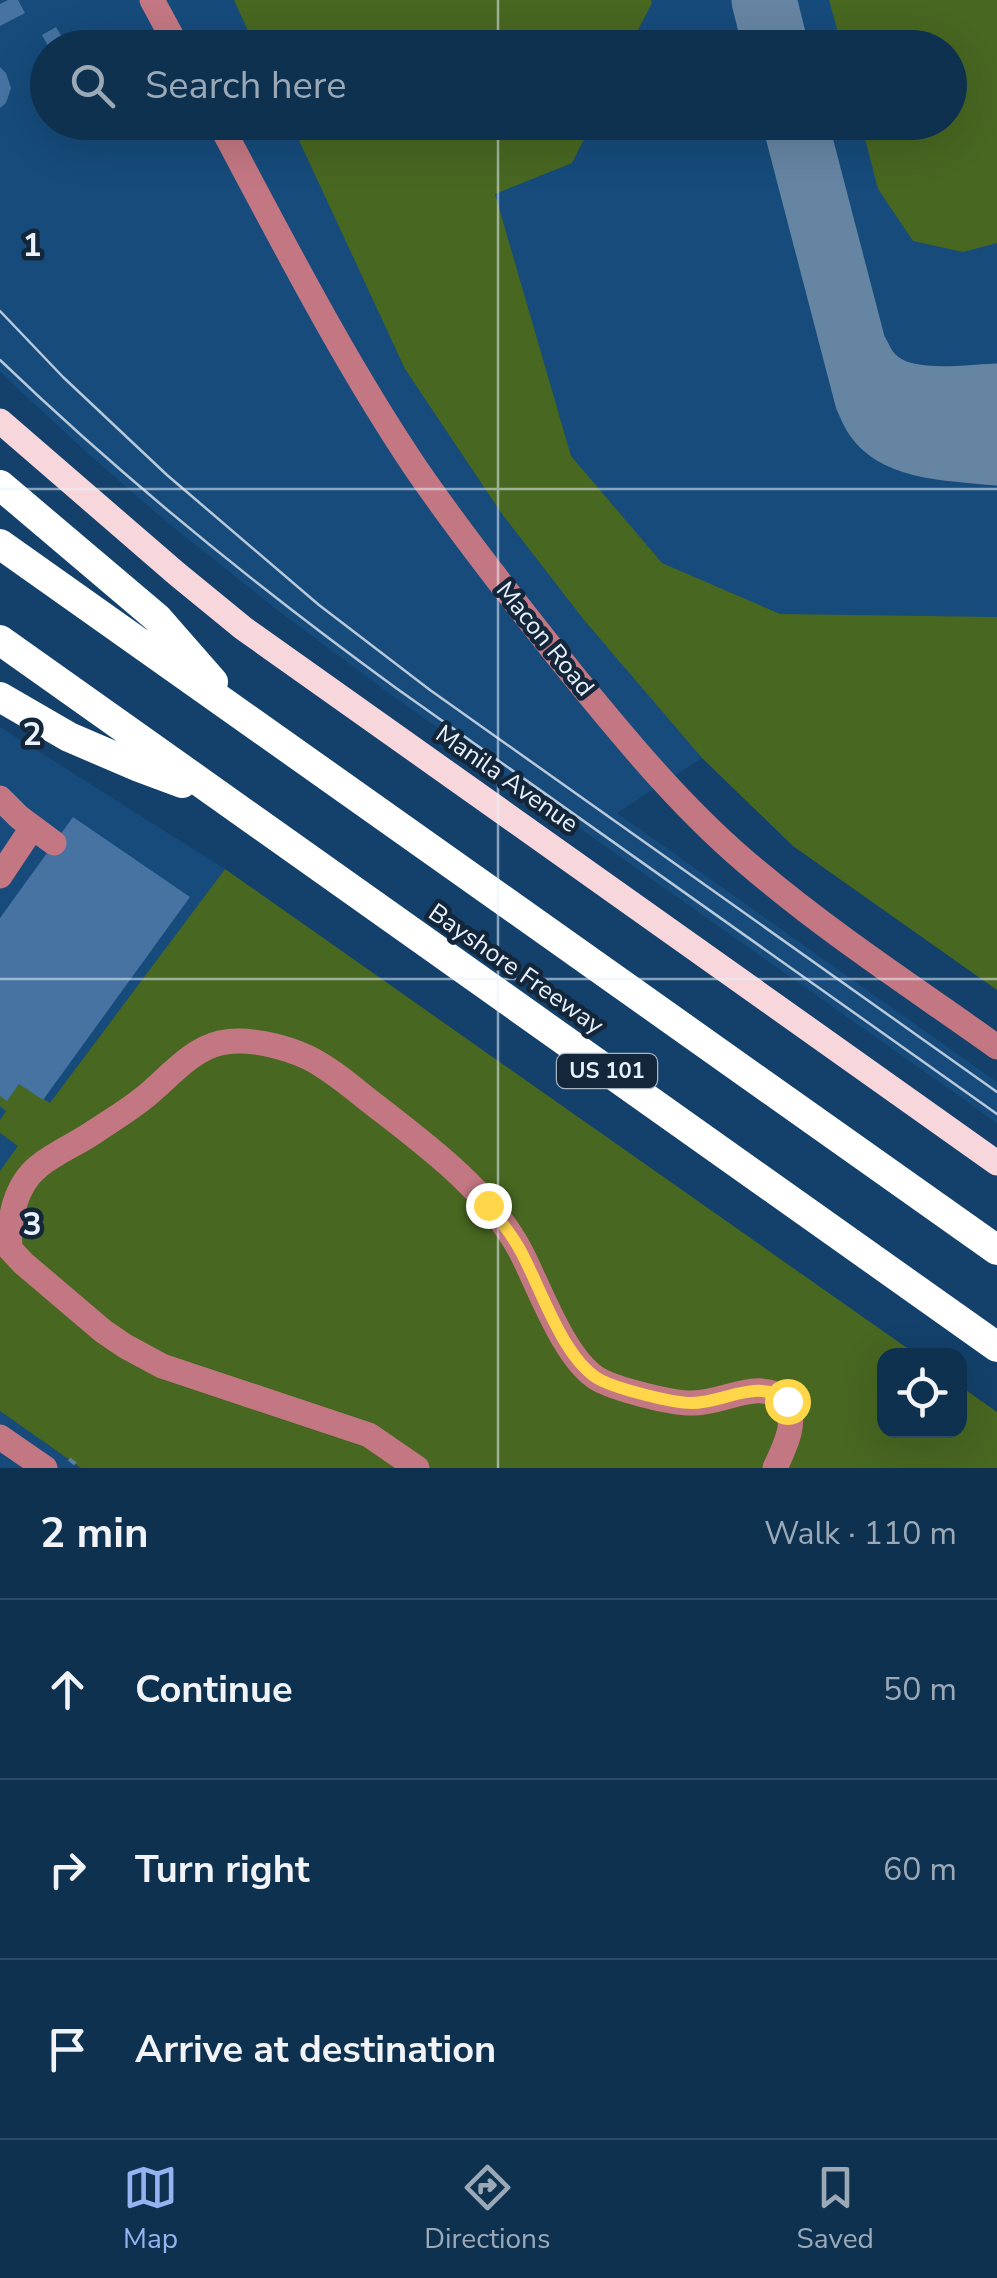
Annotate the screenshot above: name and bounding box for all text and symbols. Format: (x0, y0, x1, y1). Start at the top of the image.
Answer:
search box (30, 30, 967, 140)
icon: search (65, 58, 120, 113)
text: Search here (145, 60, 346, 111)
text: 1 (22, 224, 42, 267)
street label: Macon Road (488, 574, 602, 704)
text: 2 (22, 713, 42, 756)
street label: Manila Avenue (429, 717, 585, 841)
street label: Bayshore Freeway (422, 896, 611, 1042)
road number: US 101 (557, 1054, 657, 1088)
route end (466, 1183, 512, 1229)
text: 3 (22, 1203, 42, 1246)
map controls (877, 1348, 967, 1438)
button: locate (877, 1348, 967, 1438)
route start (765, 1379, 811, 1425)
text: 2 min (40, 1505, 149, 1562)
text: Walk · 110 m (764, 1512, 957, 1555)
icon: ahead (40, 1662, 95, 1717)
text: Continue (135, 1664, 293, 1715)
text: 50 m (883, 1668, 957, 1711)
icon: right (40, 1842, 95, 1897)
text: Turn right (135, 1844, 310, 1895)
text: 60 m (883, 1848, 957, 1891)
icon: arrive (40, 2022, 95, 2077)
text: Arrive at destination (135, 2024, 496, 2075)
tab: Map (123, 2160, 178, 2258)
tab: Directions (424, 2160, 550, 2258)
tab: Saved (797, 2160, 874, 2258)

